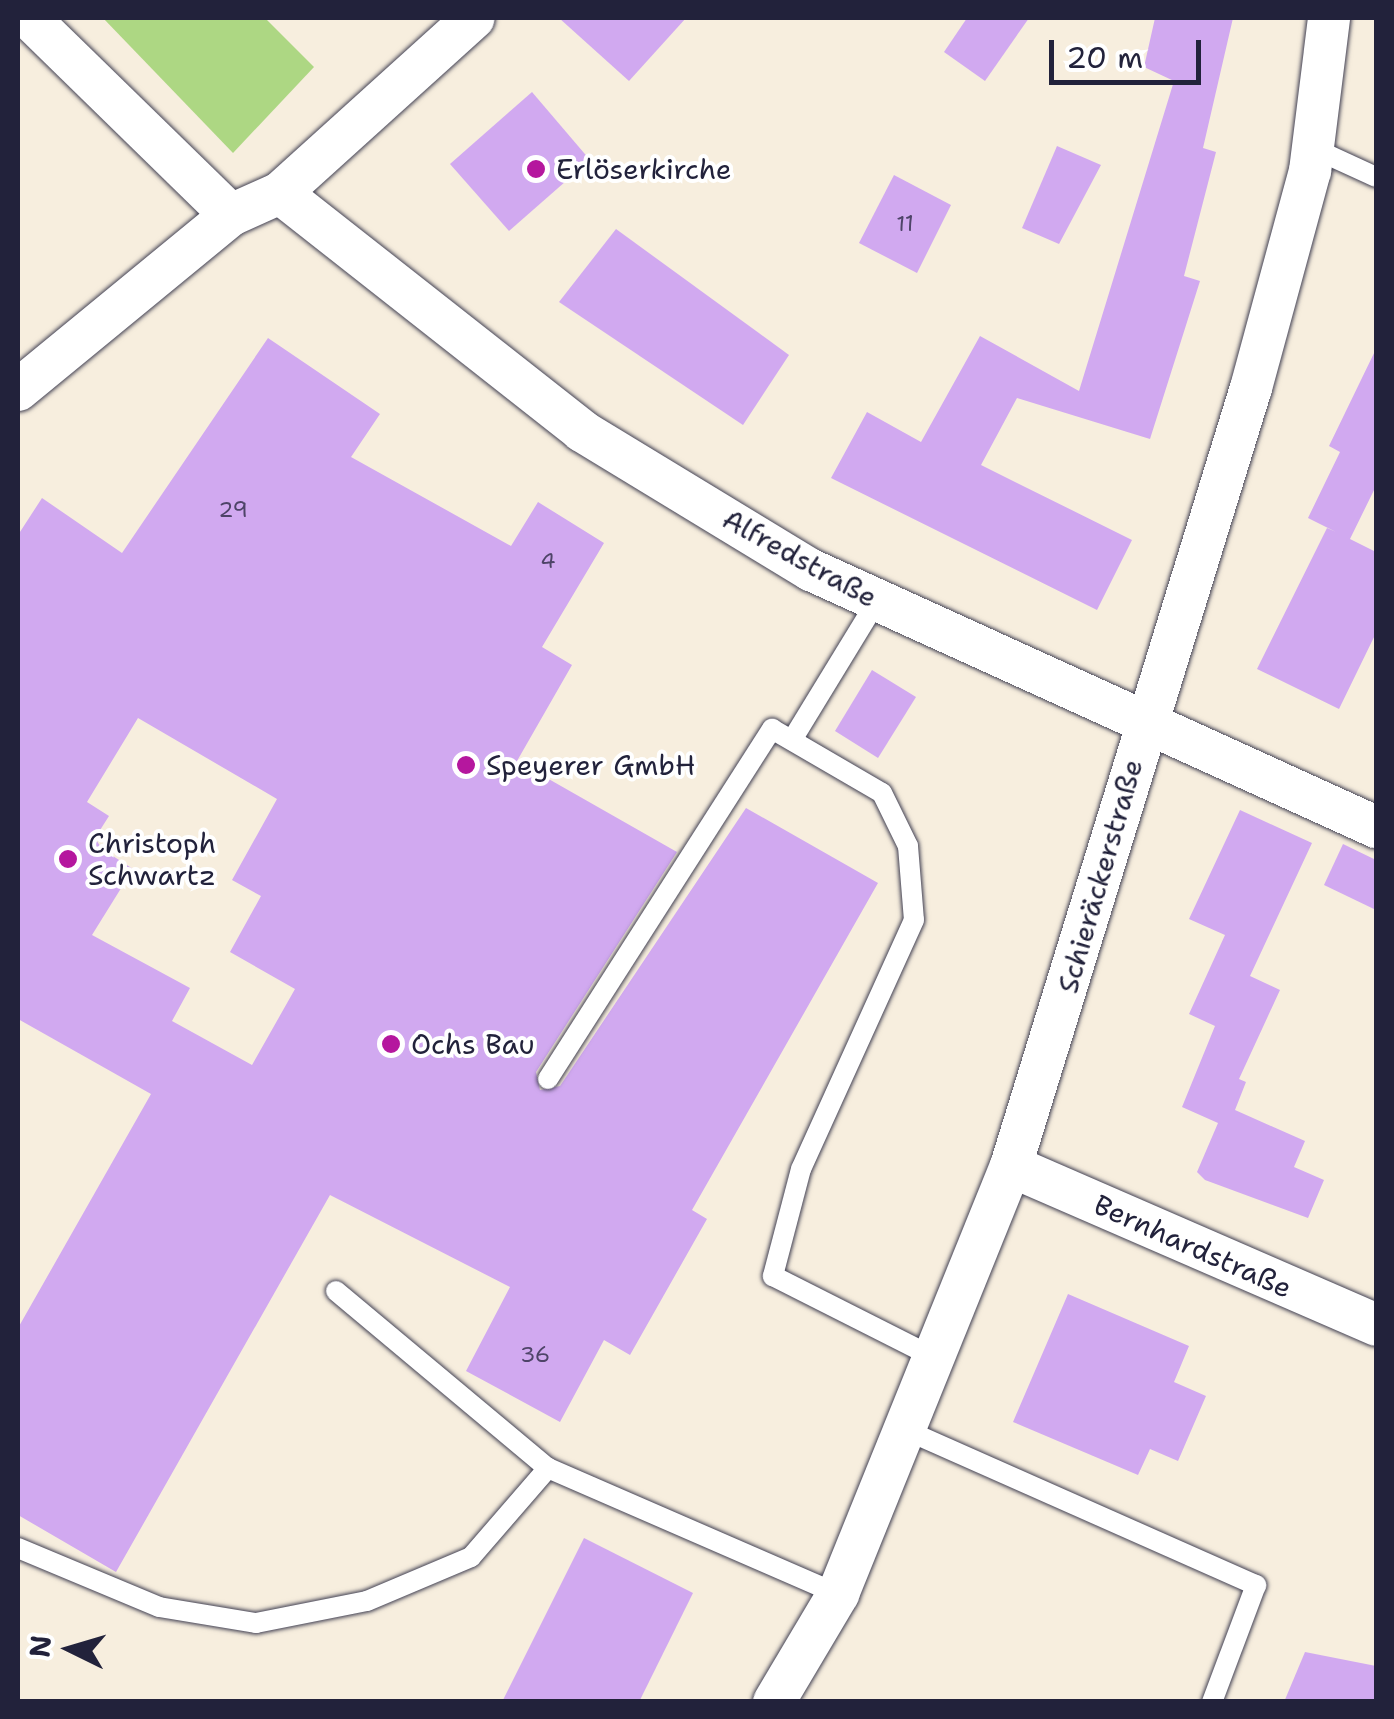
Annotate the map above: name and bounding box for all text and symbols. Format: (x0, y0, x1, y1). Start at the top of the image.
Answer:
scale bar (1054, 20, 1206, 82)
text: 20 m (1066, 37, 1143, 78)
place label: Erlöserkirche (556, 152, 732, 186)
marker: Erlöserkirche (525, 158, 547, 180)
house number: 11 (896, 211, 914, 237)
house number: 29 (218, 497, 248, 523)
street label: Alfredstraße (717, 502, 883, 614)
house number: 4 (540, 548, 556, 574)
place label: Speyerer GmbH (486, 748, 696, 782)
marker: Speyerer GmbH (455, 754, 477, 776)
street label: Schieräckerstraße (1051, 755, 1149, 997)
place label: Christoph Schwartz (88, 826, 216, 892)
marker: Christoph Schwartz (57, 848, 79, 870)
place label: Ochs Bau (411, 1027, 535, 1061)
marker: Ochs Bau (380, 1033, 402, 1055)
street label: Bernhardstraße (1089, 1187, 1297, 1305)
house number: 36 (520, 1342, 550, 1368)
north arrow (20, 1599, 120, 1699)
text: N (20, 1634, 60, 1659)

